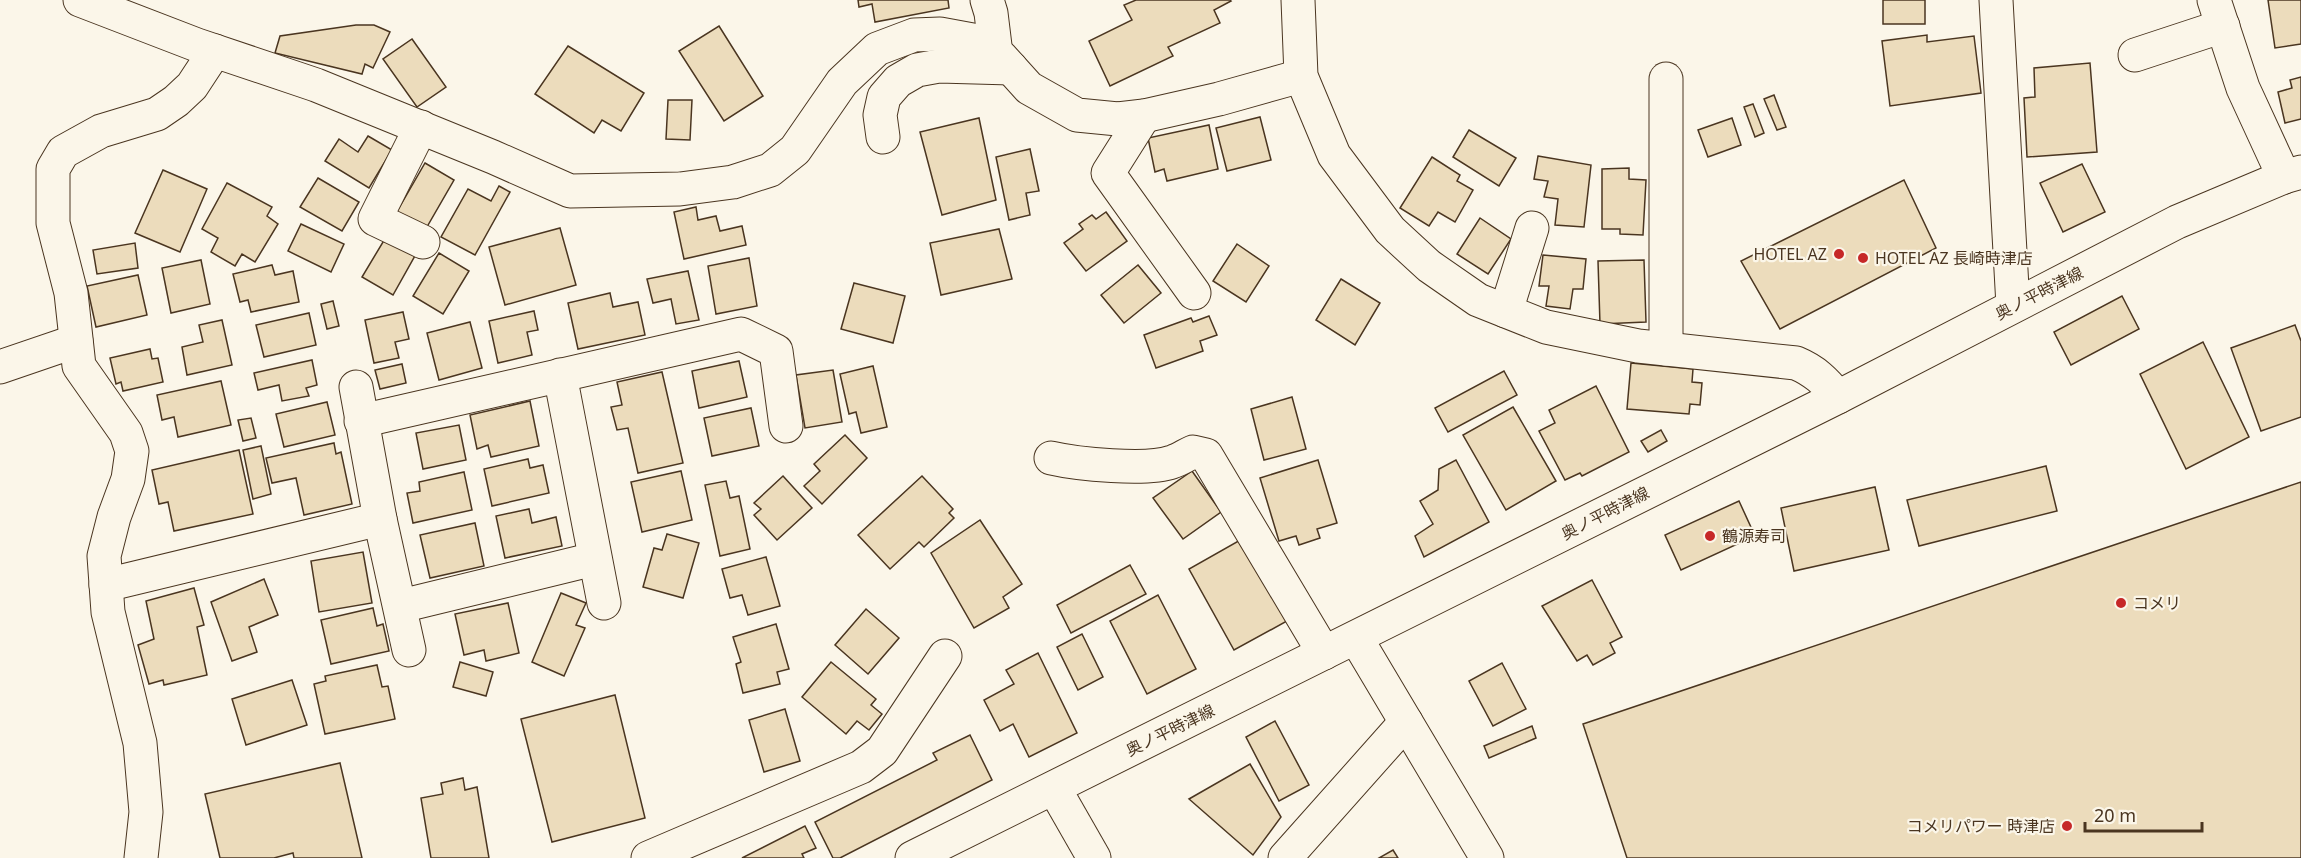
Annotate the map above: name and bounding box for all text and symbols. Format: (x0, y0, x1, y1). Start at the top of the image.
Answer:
place label: HOTEL AZ (1753, 243, 1827, 265)
marker: HOTEL AZ (1832, 247, 1846, 261)
place label: HOTEL AZ 長崎時津店 (1875, 247, 2033, 269)
marker: HOTEL AZ 長崎時津店 (1856, 251, 1870, 265)
street label: 奥ノ平時津線 (1991, 261, 2087, 325)
street label: 奥ノ平時津線 (1557, 481, 1653, 545)
place label: 鶴源寿司 (1722, 525, 1786, 547)
marker: 鶴源寿司 (1703, 529, 1717, 543)
place label: コメリ (2133, 592, 2181, 614)
marker: コメリ (2114, 596, 2128, 610)
street label: 奥ノ平時津線 (1122, 699, 1218, 761)
scale bar (2085, 795, 2202, 833)
text: 20 m (2094, 803, 2136, 827)
place label: コメリパワー 時津店 (1907, 815, 2055, 837)
marker: コメリパワー 時津店 (2060, 819, 2074, 833)

